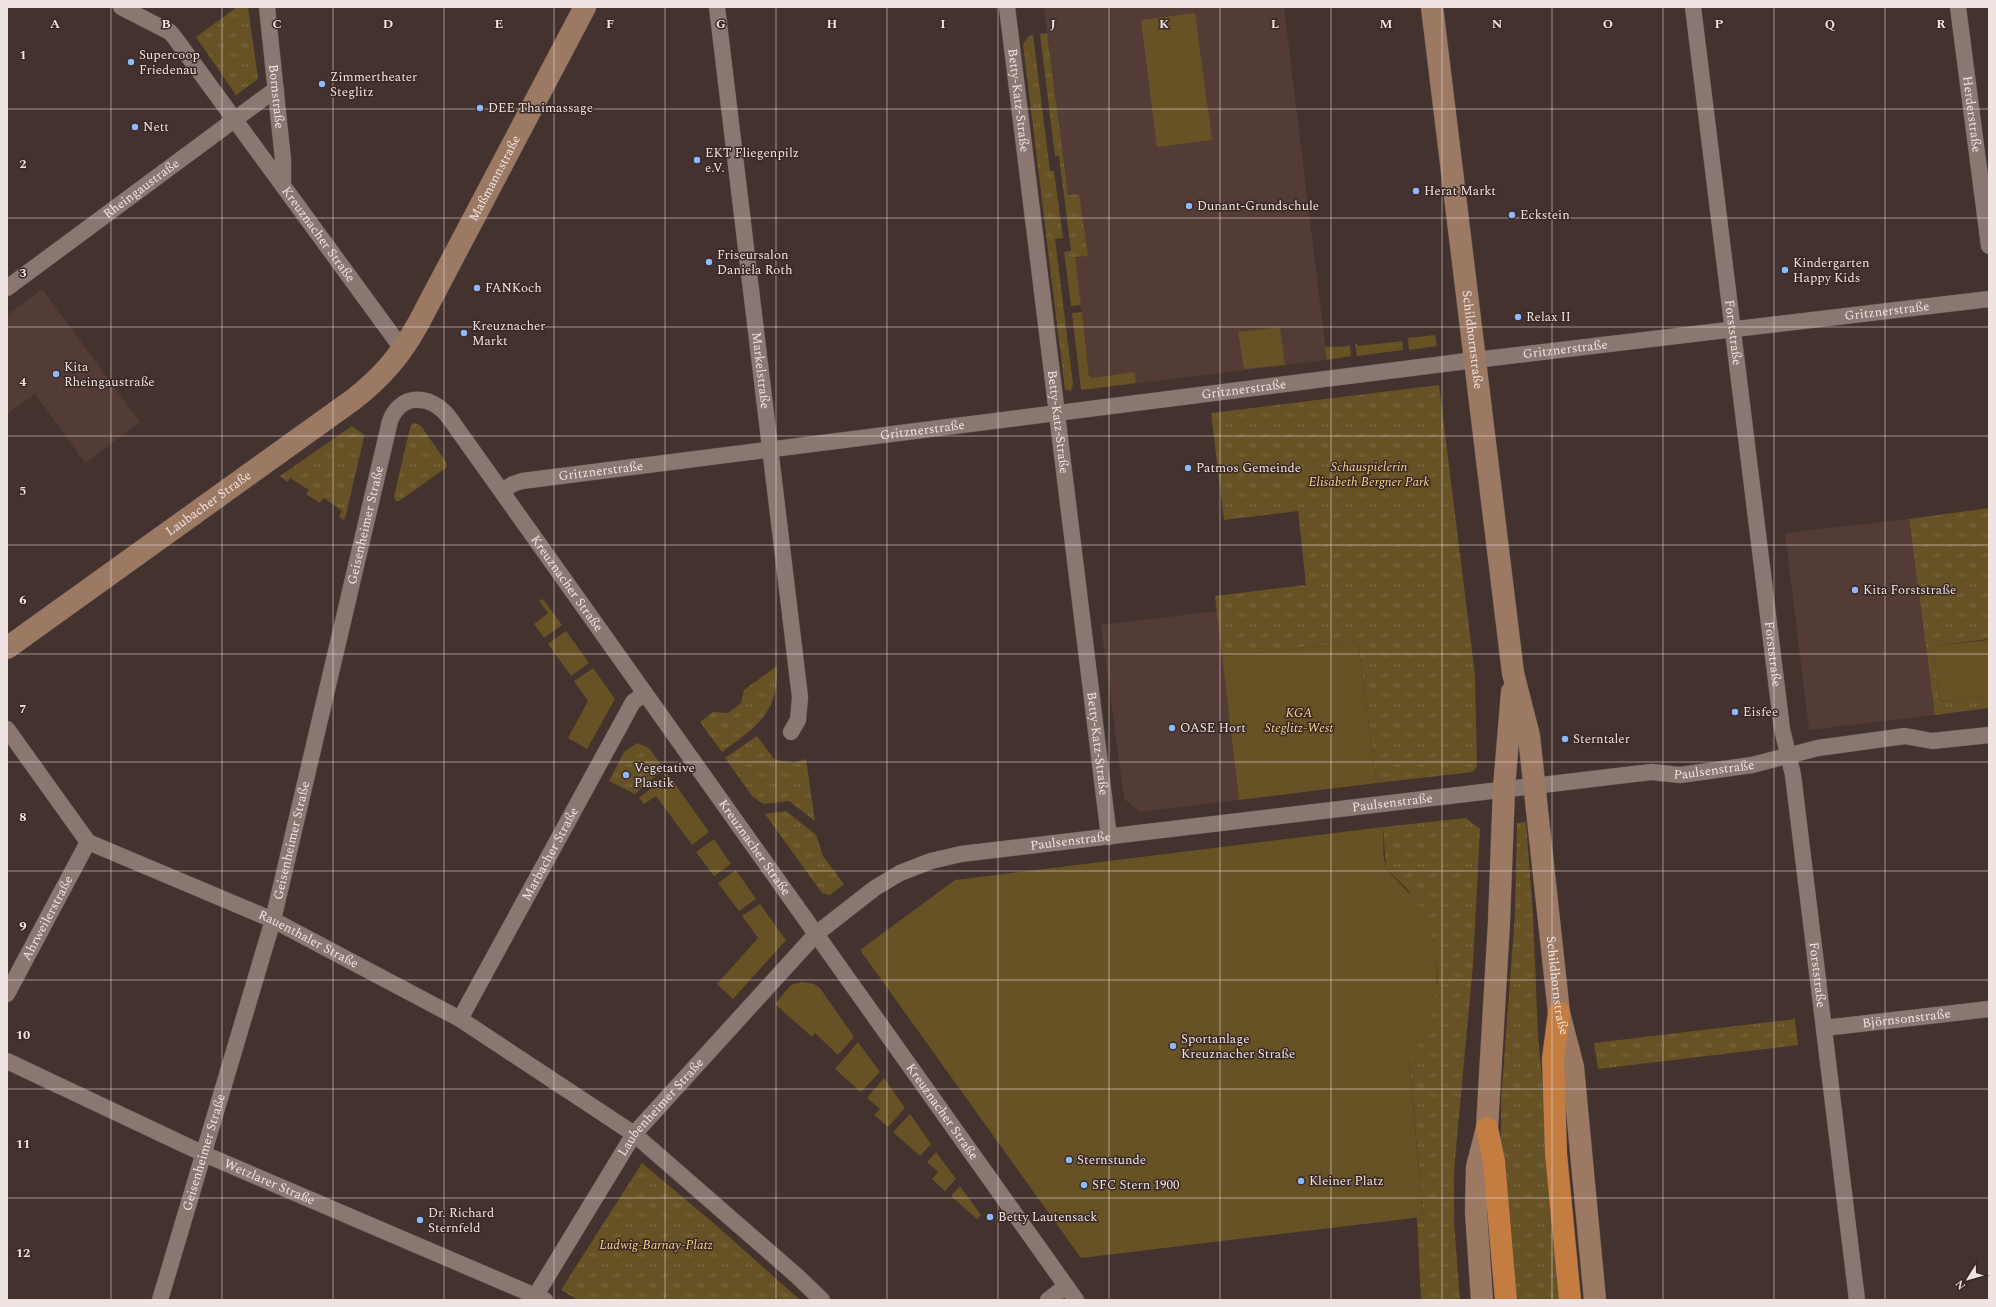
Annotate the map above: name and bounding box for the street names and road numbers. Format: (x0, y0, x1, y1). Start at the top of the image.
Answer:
street label: Betty-Katz-Straße (1002, 47, 1035, 153)
street label: Bornstraße (263, 63, 290, 130)
street label: Herderstraße (1957, 75, 1987, 153)
street label: Maßmannstraße (464, 132, 526, 225)
street label: Rheingaustraße (99, 154, 184, 224)
street label: Kreuznacher Straße (277, 182, 360, 286)
street label: Schildhornstraße (1457, 289, 1488, 390)
street label: Gritznerstraße (1843, 296, 1930, 326)
street label: Forststraße (1719, 299, 1747, 366)
street label: Markelstraße (746, 331, 775, 410)
street label: Gritznerstraße (1522, 334, 1609, 364)
street label: Betty-Katz-Straße (1042, 369, 1074, 475)
street label: Gritznerstraße (1200, 374, 1287, 405)
street label: Gritznerstraße (879, 415, 966, 445)
street label: Gritznerstraße (557, 456, 644, 486)
street label: Geisenheimer Straße (342, 464, 389, 586)
street label: Laubacher Straße (161, 466, 256, 541)
street label: Kreuznacher Straße (526, 531, 608, 636)
street label: Forststraße (1759, 620, 1787, 688)
street label: Betty-Katz-Straße (1081, 691, 1114, 796)
street label: Paulsenstraße (1673, 755, 1755, 785)
street label: Geisenheimer Straße (268, 779, 315, 902)
street label: Paulsenstraße (1351, 788, 1434, 817)
street label: Kreuznacher Straße (713, 795, 796, 900)
street label: Marbacher Straße (516, 804, 584, 904)
street label: Paulsenstraße (1029, 826, 1112, 856)
street label: Ahrweilerstraße (17, 872, 78, 964)
street label: Rauenthaler Straße (255, 905, 362, 974)
street label: Schildhornstraße (1541, 935, 1574, 1037)
street label: Forststraße (1803, 941, 1831, 1009)
street label: Björnsonstraße (1861, 1003, 1952, 1034)
street label: Laubenheimer Straße (613, 1053, 709, 1160)
street label: Kreuznacher Straße (901, 1059, 984, 1164)
street label: Geisenheimer Straße (177, 1091, 231, 1213)
street label: Wetzlarer Straße (221, 1154, 318, 1210)

